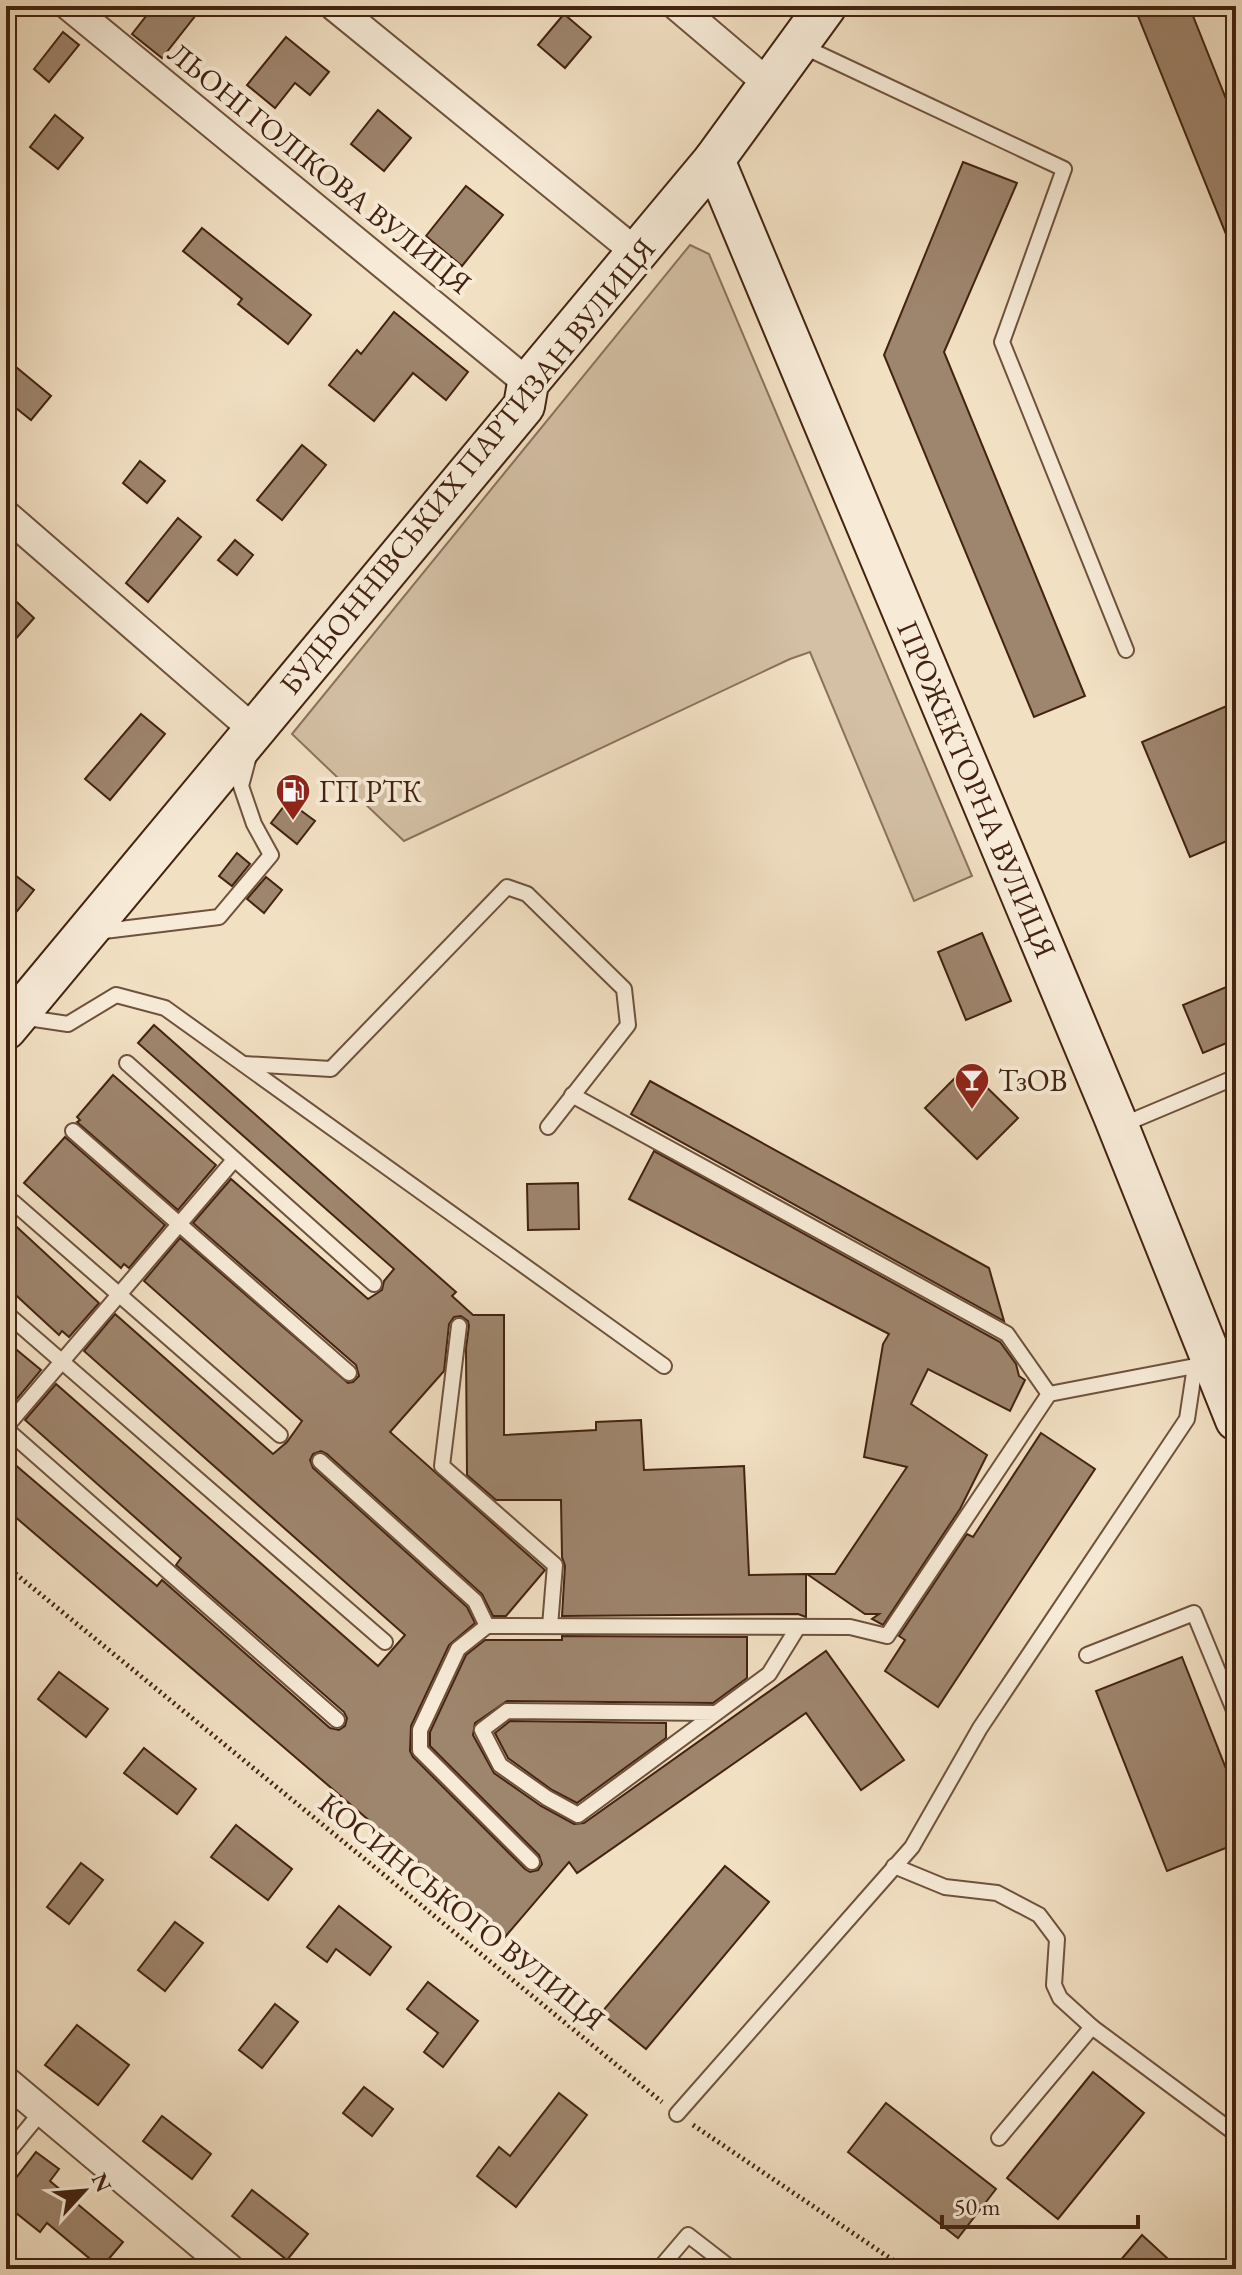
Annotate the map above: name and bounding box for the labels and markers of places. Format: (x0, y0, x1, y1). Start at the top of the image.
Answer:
fuel station icon: ГП РТК (274, 772, 312, 822)
place label: ГП РТК (319, 772, 422, 811)
bar icon: ТзОВ (953, 1061, 991, 1111)
place label: ТзОВ (998, 1061, 1067, 1100)

